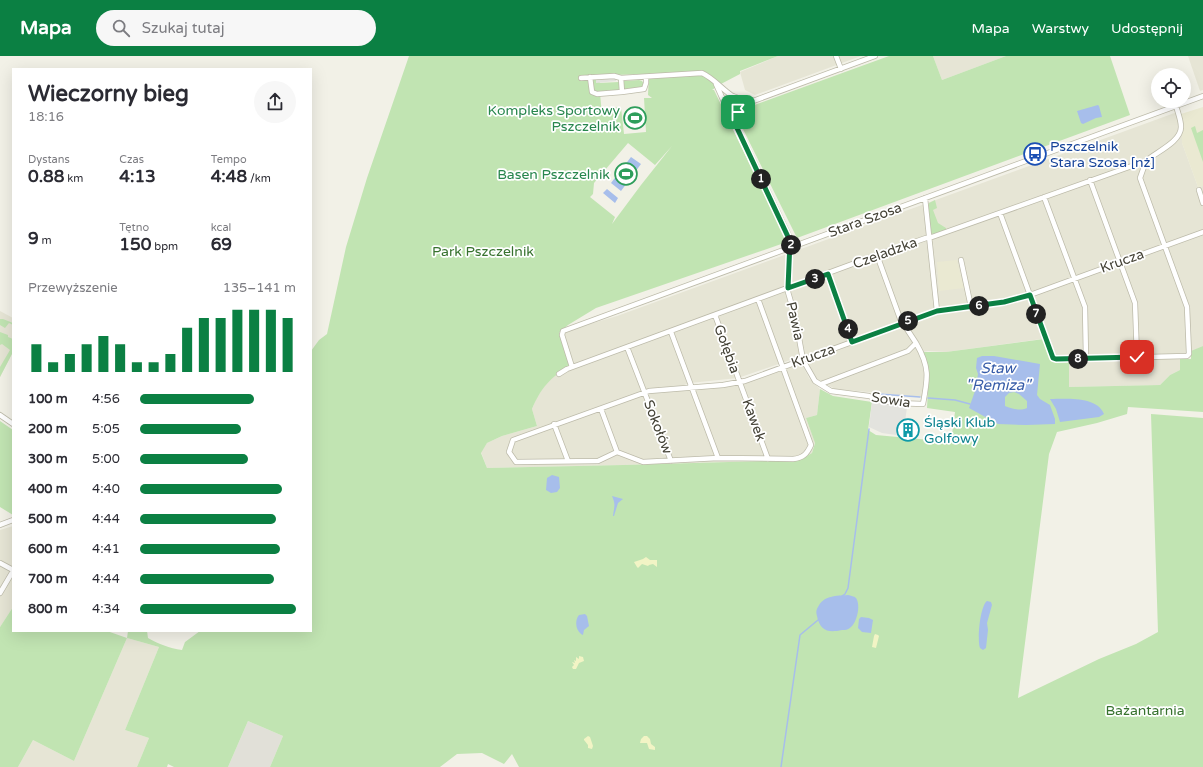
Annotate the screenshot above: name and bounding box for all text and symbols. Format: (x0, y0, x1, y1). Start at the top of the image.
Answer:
search box (96, 10, 376, 46)
text: Mapa (20, 17, 72, 39)
icon: search (110, 17, 132, 39)
text: Szukaj tutaj (142, 19, 225, 37)
text: Mapa (972, 20, 1010, 37)
text: Warstwy (1032, 20, 1089, 37)
text: Udostępnij (1111, 20, 1183, 37)
map controls (1151, 68, 1191, 108)
button: locate (1151, 68, 1191, 108)
text: Wieczorny bieg (28, 81, 189, 107)
button: share (254, 81, 296, 123)
pin (721, 95, 755, 129)
icon: arrive (727, 101, 749, 123)
place label: Kompleks Sportowy Pszczelnik (488, 102, 620, 135)
sports icon: Kompleks Sportowy Pszczelnik (622, 105, 648, 131)
text: 18:16 (28, 109, 64, 125)
place label: Pszczelnik Stara Szosa [nż] (1050, 138, 1155, 171)
bus stop icon: Pszczelnik Stara Szosa [nż] (1022, 141, 1048, 167)
text: Dystans (28, 153, 70, 166)
text: Czas (119, 153, 144, 166)
text: Tempo (211, 153, 247, 166)
sports icon: Basen Pszczelnik (613, 161, 639, 187)
text: 0.88 (28, 166, 64, 187)
text: 4:13 (119, 166, 156, 187)
text: 4:48 (211, 166, 247, 187)
place label: Basen Pszczelnik (497, 166, 610, 183)
pin: 1 (751, 169, 771, 189)
text: km (64, 172, 83, 185)
text: /km (247, 172, 271, 185)
text: 1 (758, 172, 764, 185)
street label: Stara Szosa (826, 199, 904, 241)
text: Tętno (119, 221, 149, 234)
text: kcal (211, 221, 231, 234)
text: 9 (28, 228, 39, 249)
text: m (39, 234, 52, 247)
text: 150 (119, 234, 151, 255)
text: 69 (211, 234, 232, 255)
street label: Czeladzka (851, 234, 919, 272)
pin: 2 (781, 235, 801, 255)
text: 2 (788, 238, 794, 251)
text: bpm (151, 240, 178, 253)
park label: Park Pszczelnik (432, 243, 534, 260)
street label: Krucza (1098, 245, 1146, 277)
pin: 3 (805, 269, 825, 289)
text: 3 (812, 272, 818, 285)
text: Przewyższenie (28, 280, 118, 296)
text: 135–141 m (223, 280, 296, 296)
pin: 6 (969, 296, 989, 316)
text: 6 (976, 299, 982, 312)
street label: Pawia (782, 300, 808, 342)
pin: 7 (1026, 304, 1046, 324)
text: 7 (1033, 307, 1039, 320)
pin: 5 (898, 311, 918, 331)
text: 5 (905, 314, 911, 327)
pin: 4 (838, 319, 858, 339)
street label: Gołębia (710, 322, 744, 376)
text: 4 (845, 322, 851, 335)
street label: Krucza (789, 340, 837, 372)
pin (1120, 340, 1154, 374)
icon: check (1126, 346, 1148, 368)
pin: 8 (1068, 349, 1088, 369)
text: 8 (1075, 352, 1081, 365)
water label: Staw "Remiza" (966, 359, 1032, 394)
street label: Sowia (870, 389, 912, 411)
text: 100 m (28, 391, 68, 407)
text: 4:56 (92, 391, 120, 407)
street label: Kawek (739, 397, 770, 444)
street label: Sokołów (640, 398, 676, 456)
place label: Śląski Klub Golfowy (924, 414, 996, 447)
building icon: Śląski Klub Golfowy (895, 417, 921, 443)
text: 200 m (28, 421, 68, 437)
text: 5:05 (92, 421, 120, 437)
text: 300 m (28, 451, 68, 467)
text: 5:00 (92, 451, 120, 467)
text: 400 m (28, 481, 68, 497)
text: 4:40 (92, 481, 120, 497)
text: 500 m (28, 511, 68, 527)
text: 4:44 (92, 511, 120, 527)
text: 600 m (28, 541, 68, 557)
text: 4:41 (92, 541, 120, 557)
text: 700 m (28, 571, 68, 587)
text: 4:44 (92, 571, 120, 587)
text: 800 m (28, 601, 68, 617)
text: 4:34 (92, 601, 120, 617)
park label: Bażantarnia (1105, 702, 1185, 719)

